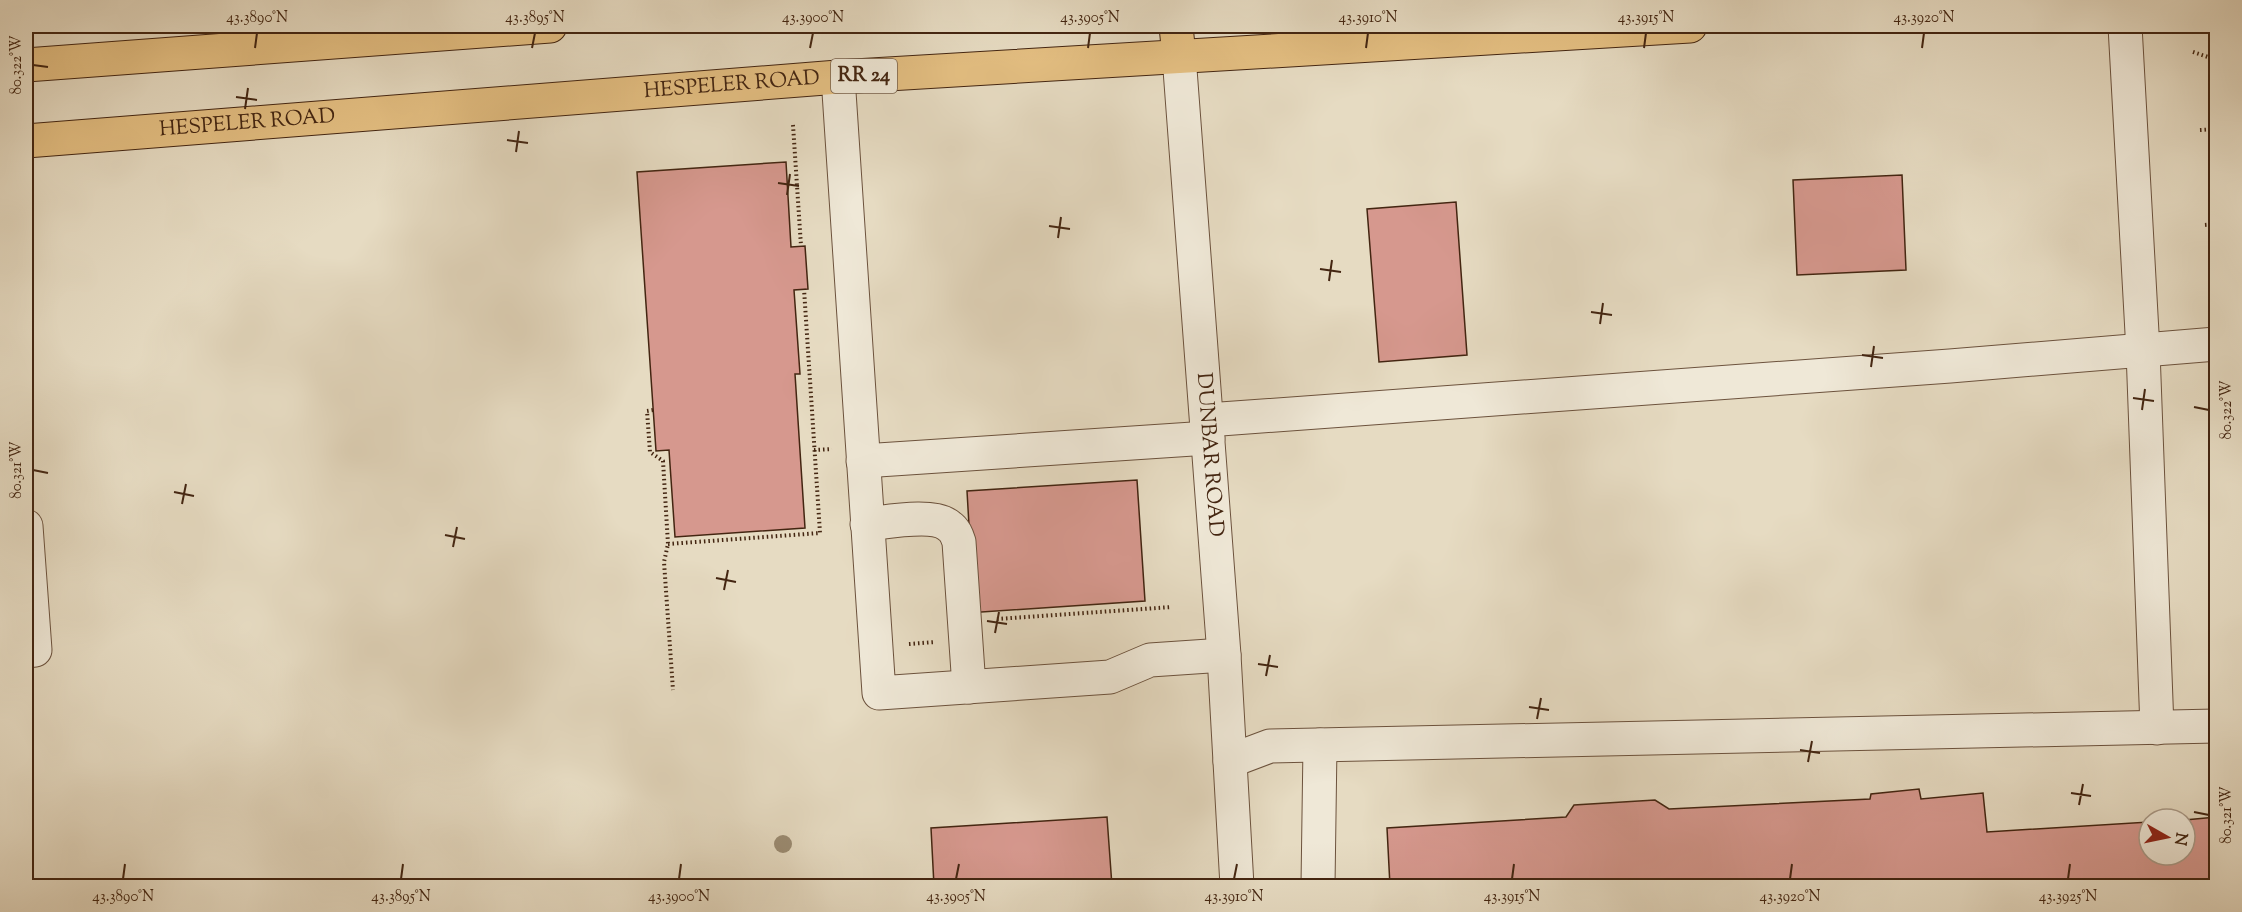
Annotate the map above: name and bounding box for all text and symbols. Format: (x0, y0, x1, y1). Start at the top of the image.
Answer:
text: 43.3890°N (226, 8, 288, 29)
text: 43.3895°N (505, 8, 565, 29)
text: 43.3900°N (782, 8, 844, 29)
text: 43.3905°N (1060, 8, 1120, 29)
text: 43.3910°N (1338, 8, 1398, 29)
text: 43.3915°N (1618, 8, 1674, 29)
text: 43.3920°N (1893, 8, 1955, 29)
text: 80.322°W (7, 35, 28, 95)
road number: RR 24 (831, 59, 897, 93)
street label: HESPELER ROAD (643, 63, 821, 107)
street label: HESPELER ROAD (158, 102, 336, 145)
street label: DUNBAR ROAD (1188, 372, 1230, 538)
text: 80.322°W (2217, 380, 2238, 440)
text: 80.321°W (7, 441, 28, 499)
text: 80.321°W (2217, 786, 2238, 844)
north arrow (2137, 807, 2197, 867)
text: N (2167, 831, 2192, 847)
text: 43.3890°N (92, 887, 154, 908)
text: 43.3895°N (371, 887, 431, 908)
text: 43.3900°N (648, 887, 710, 908)
text: 43.3905°N (926, 887, 986, 908)
text: 43.3910°N (1204, 887, 1264, 908)
text: 43.3915°N (1484, 887, 1540, 908)
text: 43.3920°N (1759, 887, 1821, 908)
text: 43.3925°N (2039, 887, 2097, 908)

